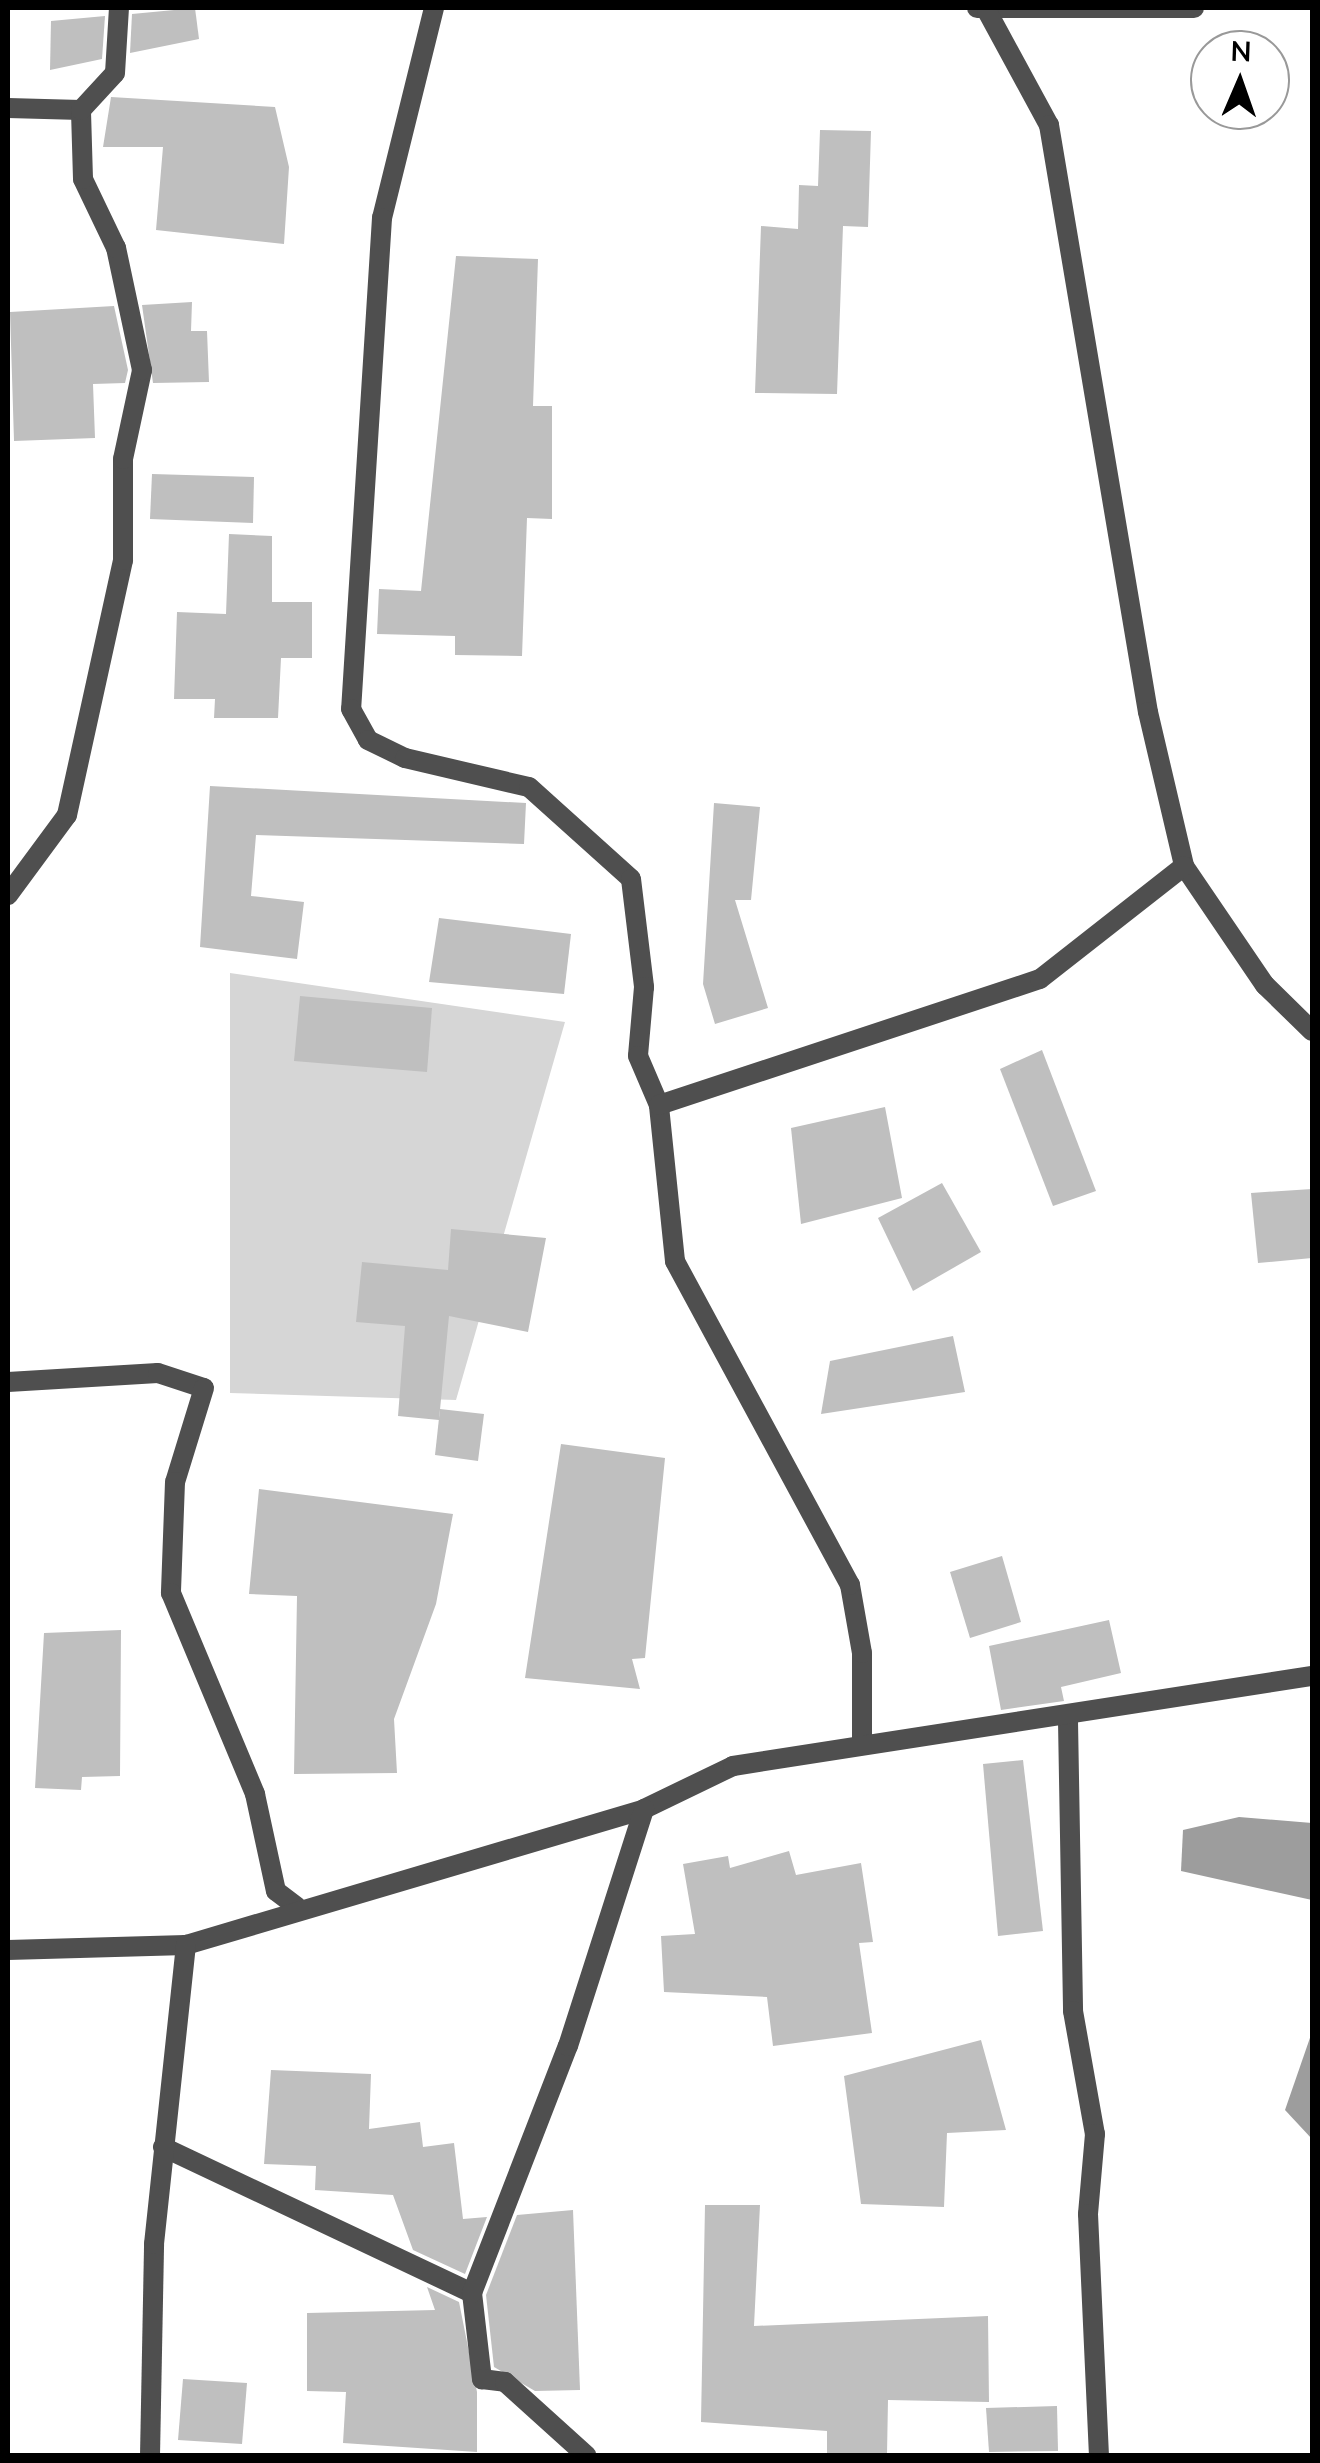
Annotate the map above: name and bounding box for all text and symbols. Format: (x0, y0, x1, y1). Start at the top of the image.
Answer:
north arrow (1190, 30, 1290, 130)
text: N (1230, 33, 1252, 71)

